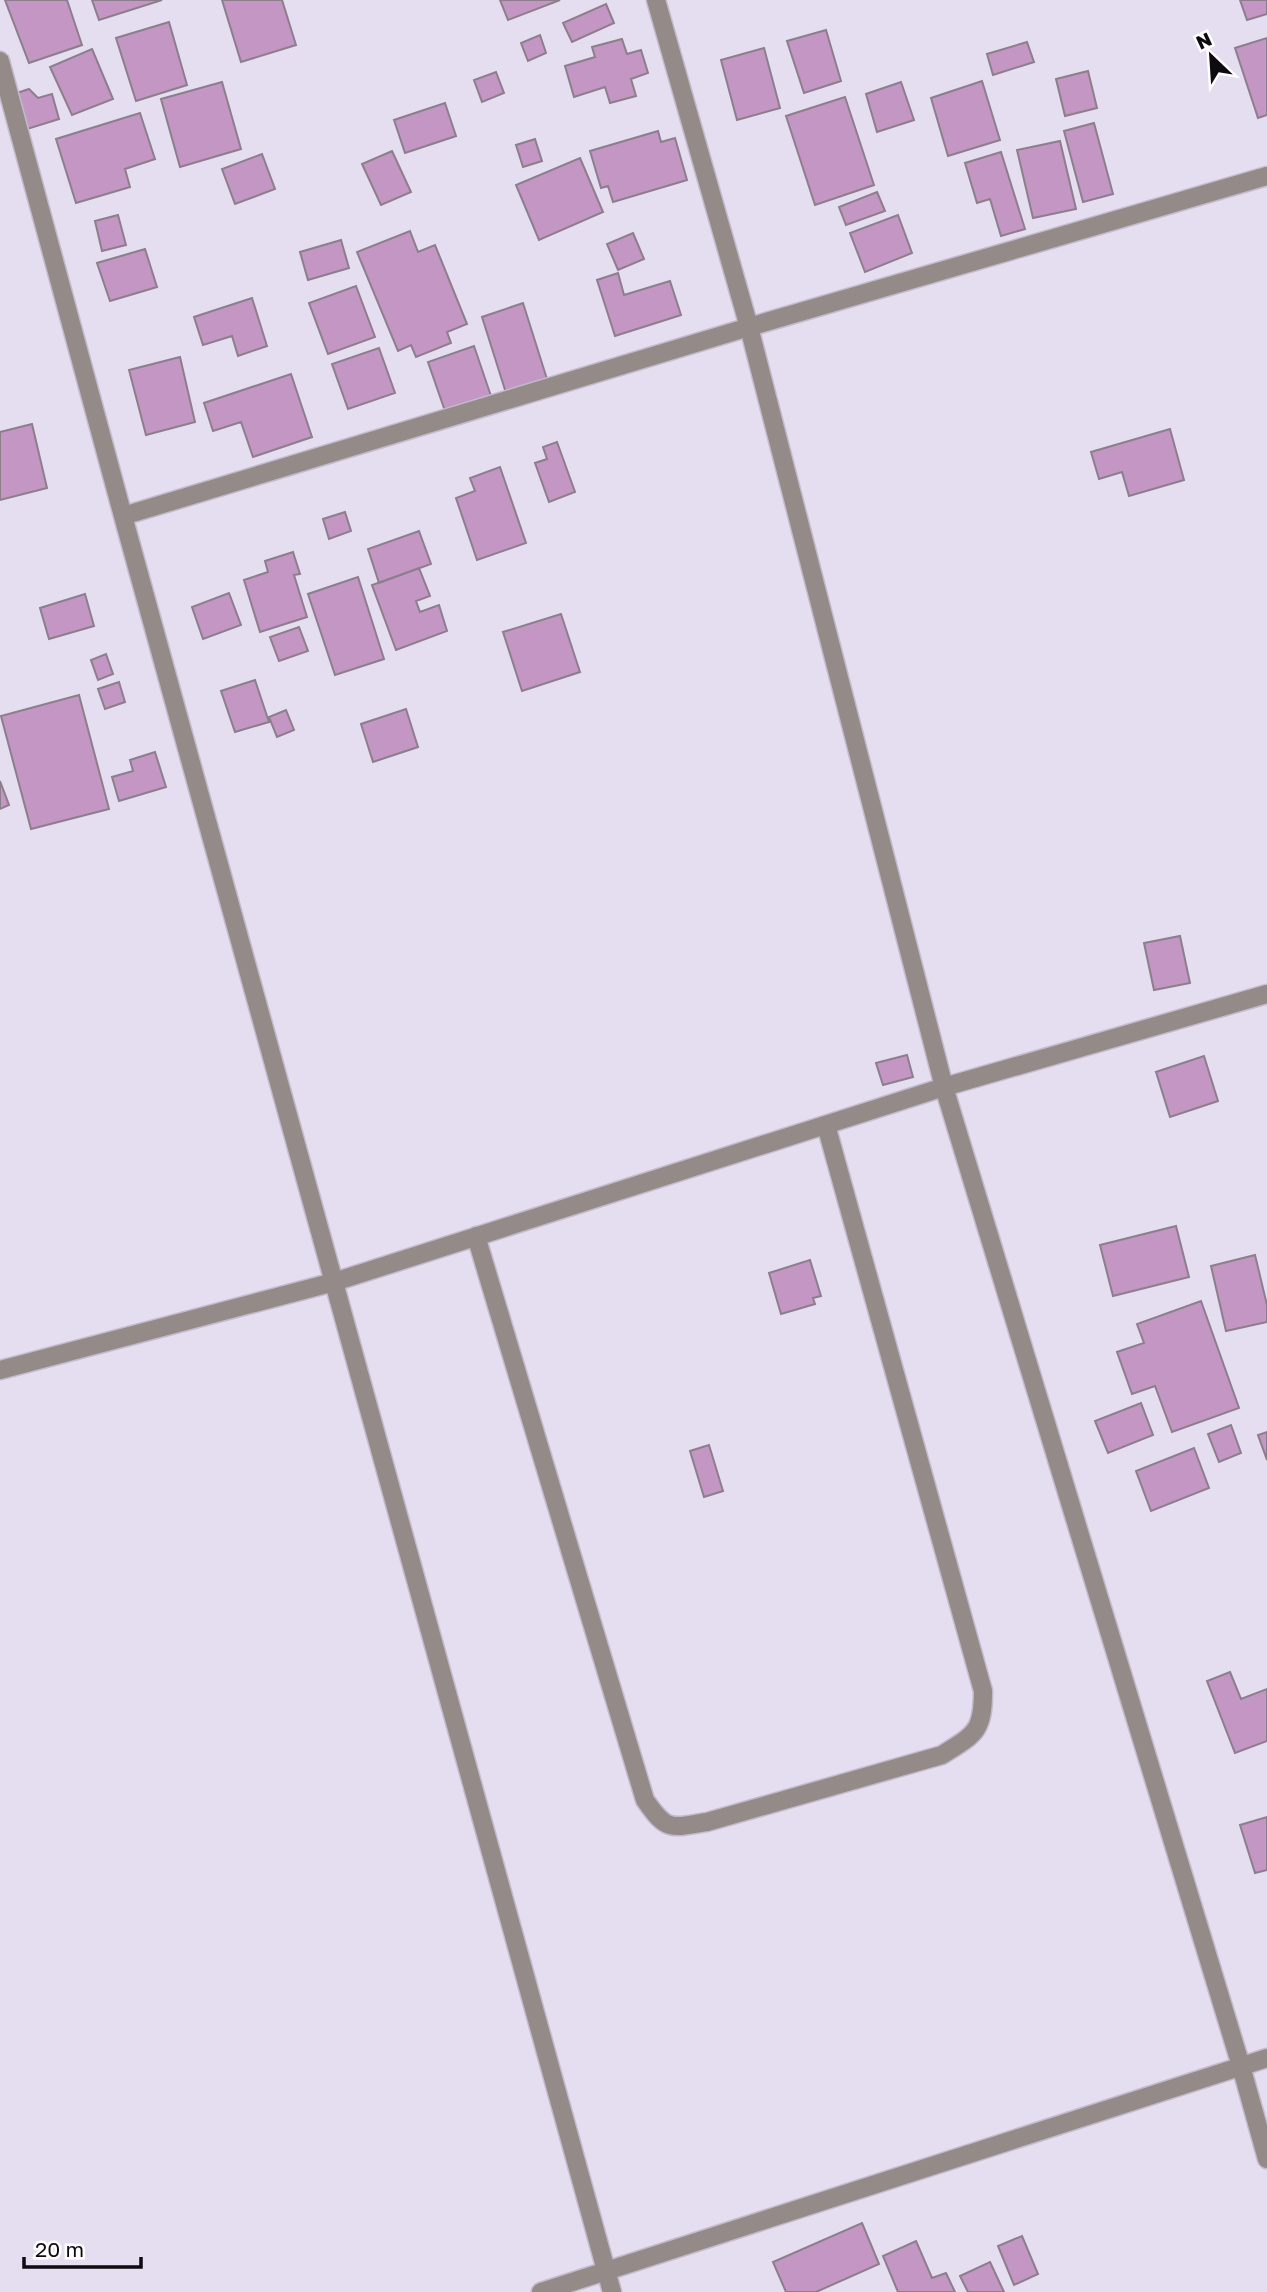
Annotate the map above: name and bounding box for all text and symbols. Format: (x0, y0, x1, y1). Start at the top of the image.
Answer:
north arrow (1176, 21, 1246, 91)
text: N (1192, 27, 1215, 54)
scale bar (24, 2226, 142, 2270)
text: 20 m (35, 2236, 84, 2262)

